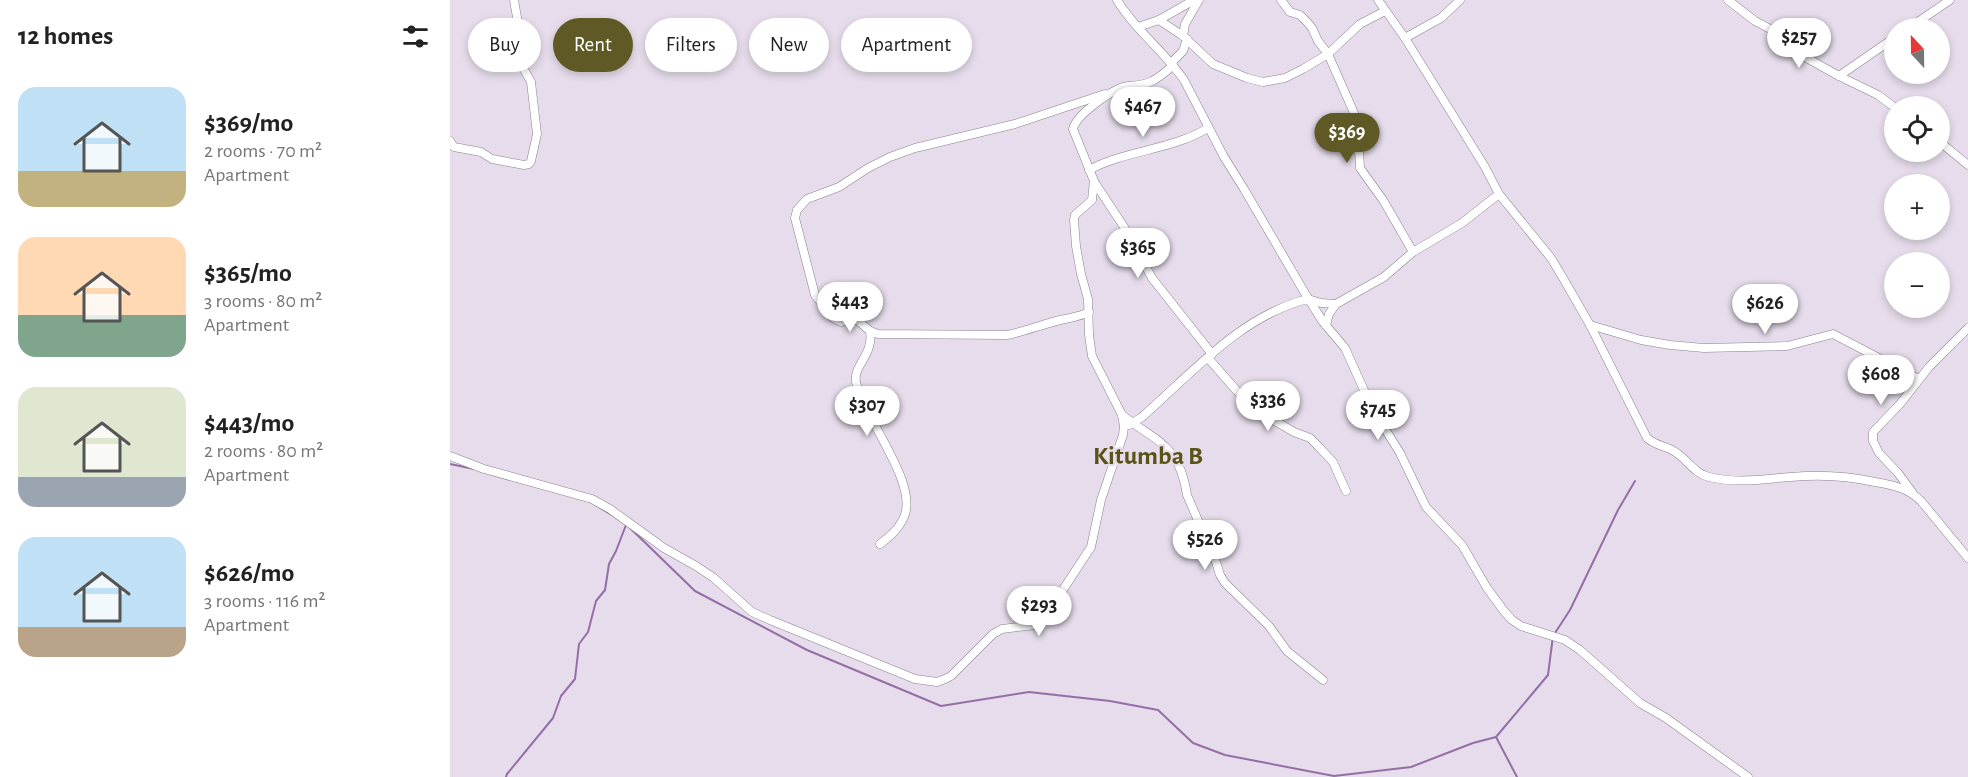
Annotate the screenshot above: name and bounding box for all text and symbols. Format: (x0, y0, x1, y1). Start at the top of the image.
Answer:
chip: Buy (468, 18, 541, 72)
chip: Rent (553, 18, 633, 72)
chip: Filters (645, 18, 737, 72)
chip: New (749, 18, 829, 72)
chip: Apartment (841, 18, 972, 72)
pin: $257 (1763, 18, 1835, 69)
north arrow (1884, 18, 1950, 84)
map controls (1884, 18, 1950, 318)
icon: filters (399, 20, 432, 53)
text: 12 homes (18, 23, 113, 49)
text: $257 (1781, 27, 1817, 47)
pin: $467 (1107, 87, 1179, 138)
text: $467 (1124, 96, 1162, 116)
button: locate (1884, 96, 1950, 162)
text: $369/mo (204, 110, 293, 136)
icon: home (66, 111, 138, 183)
pin: $369 (1311, 113, 1383, 164)
text: $369 (1329, 122, 1365, 142)
text: 2 rooms · 70 m² (204, 141, 322, 161)
text: Apartment (204, 165, 289, 185)
button: + (1884, 174, 1950, 240)
pin: $365 (1102, 228, 1174, 279)
text: $365 (1120, 237, 1156, 257)
button: − (1884, 252, 1950, 318)
text: $365/mo (204, 260, 292, 286)
icon: home (66, 261, 138, 333)
pin: $443 (814, 282, 886, 333)
pin: $626 (1729, 284, 1801, 335)
text: 3 rooms · 80 m² (204, 291, 322, 311)
text: $443 (831, 291, 869, 311)
text: $626 (1746, 293, 1784, 313)
text: Apartment (204, 315, 289, 335)
pin: $608 (1845, 355, 1917, 406)
text: $608 (1862, 364, 1900, 384)
pin: $336 (1232, 381, 1304, 432)
pin: $307 (831, 386, 903, 437)
text: $336 (1250, 390, 1286, 410)
pin: $745 (1342, 390, 1414, 441)
text: $307 (849, 395, 885, 415)
text: $745 (1360, 399, 1396, 419)
text: $443/mo (204, 410, 294, 436)
icon: home (66, 411, 138, 483)
text: 2 rooms · 80 m² (204, 441, 323, 461)
district label: Kitumba B (1093, 443, 1203, 469)
text: Apartment (204, 465, 289, 485)
pin: $526 (1169, 520, 1241, 571)
text: $526 (1187, 529, 1223, 549)
text: $626/mo (204, 560, 294, 586)
icon: home (66, 561, 138, 633)
pin: $293 (1003, 586, 1075, 637)
text: 3 rooms · 116 m² (204, 591, 325, 611)
text: $293 (1021, 595, 1057, 615)
text: Apartment (204, 615, 289, 635)

